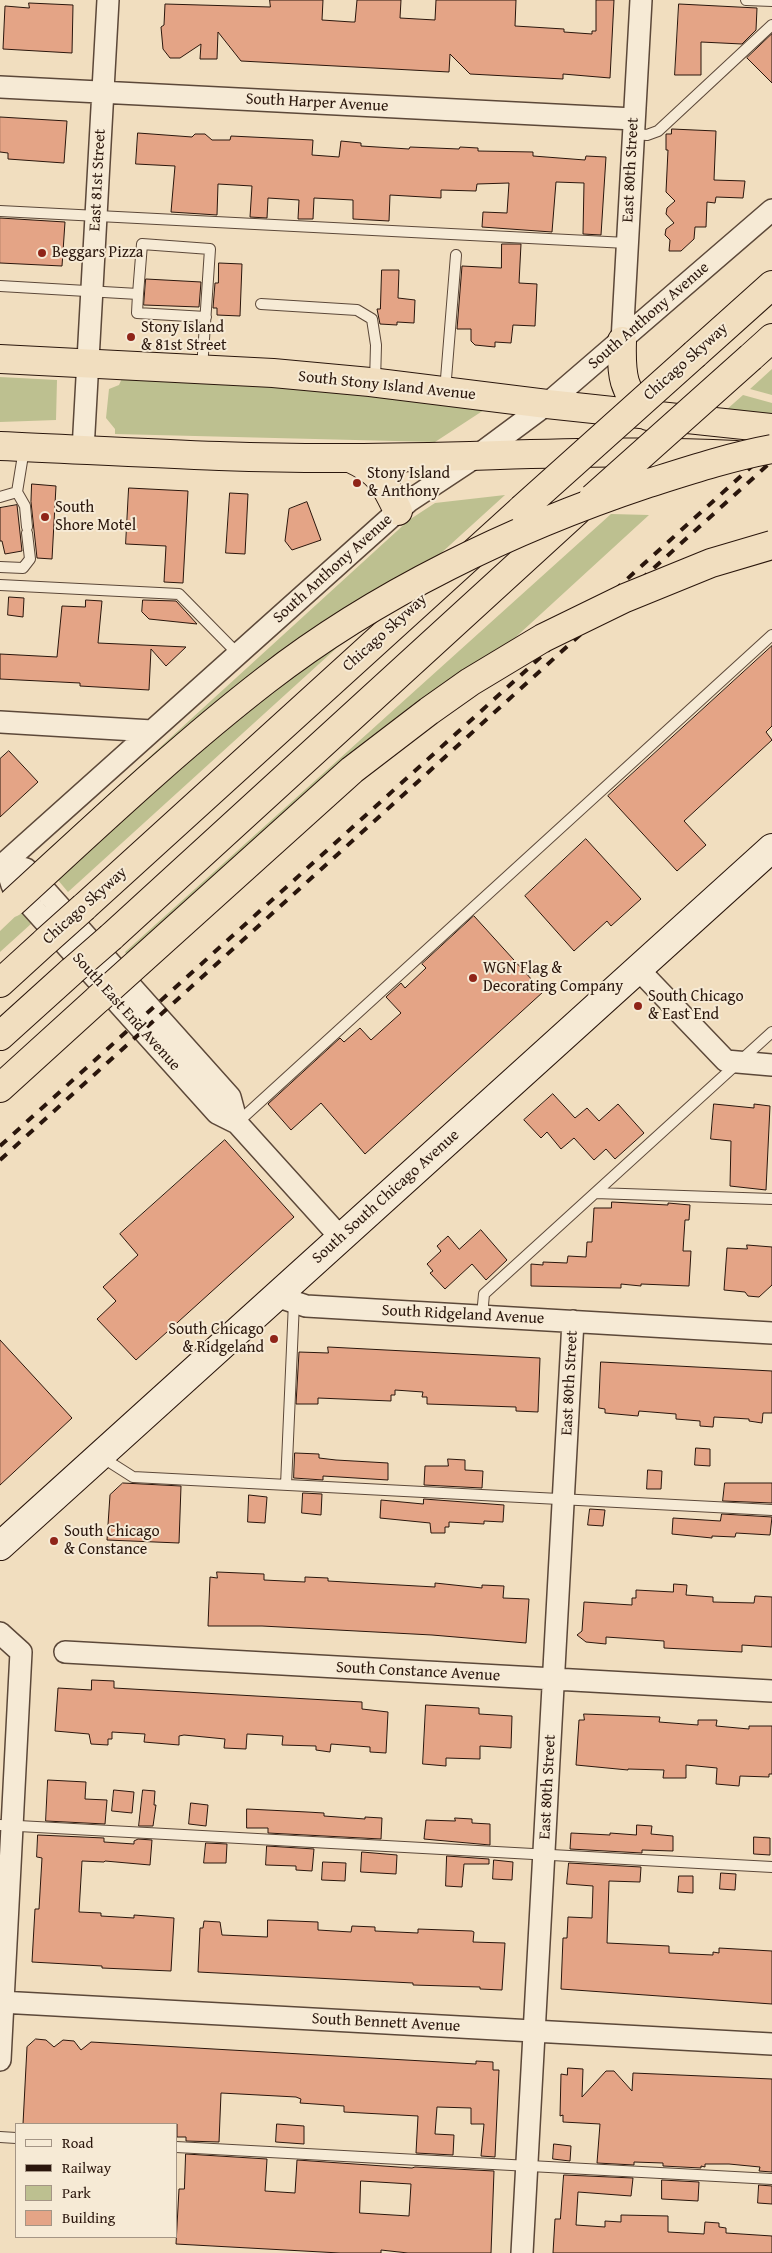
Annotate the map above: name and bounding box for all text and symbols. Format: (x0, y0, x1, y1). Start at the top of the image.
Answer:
street label: South Harper Avenue (245, 90, 389, 116)
street label: East 80th Street (619, 117, 643, 223)
street label: East 81st Street (86, 128, 110, 232)
place label: Beggars Pizza (52, 243, 143, 263)
marker: Beggars Pizza (36, 247, 48, 259)
street label: South Anthony Avenue (585, 258, 713, 374)
place label: Stony Island & 81st Street (141, 318, 227, 356)
street label: Chicago Skyway (640, 319, 732, 405)
marker: Stony Island & 81st Street (125, 331, 137, 343)
street label: South Stony Island Avenue (297, 367, 477, 405)
place label: Stony Island & Anthony (367, 464, 450, 502)
marker: Stony Island & Anthony (351, 477, 363, 489)
place label: South Shore Motel (55, 498, 136, 536)
street label: South Anthony Avenue (269, 510, 397, 628)
marker: South Shore Motel (39, 511, 51, 523)
street label: Chicago Skyway (339, 590, 431, 676)
street label: Chicago Skyway (39, 863, 131, 949)
street label: South East End Avenue (68, 949, 184, 1075)
place label: WGN Flag & Decorating Company (483, 959, 623, 997)
marker: WGN Flag & Decorating Company (467, 972, 479, 984)
place label: South Chicago & East End (648, 987, 744, 1025)
marker: South Chicago & East End (632, 1000, 644, 1012)
street label: South South Chicago Avenue (309, 1126, 463, 1268)
street label: South Ridgeland Avenue (381, 1301, 545, 1329)
place label: South Chicago & Ridgeland (168, 1320, 264, 1358)
street label: East 80th Street (558, 1330, 582, 1436)
marker: South Chicago & Ridgeland (268, 1333, 280, 1345)
place label: South Chicago & Constance (64, 1522, 160, 1560)
marker: South Chicago & Constance (48, 1535, 60, 1547)
street label: South Constance Avenue (335, 1658, 501, 1686)
street label: East 80th Street (536, 1734, 560, 1840)
street label: South Bennett Avenue (311, 2010, 461, 2036)
legend (15, 2123, 178, 2238)
text: Road (62, 2132, 93, 2153)
text: Railway (62, 2157, 111, 2178)
text: Park (62, 2182, 91, 2203)
text: Building (62, 2207, 115, 2228)

